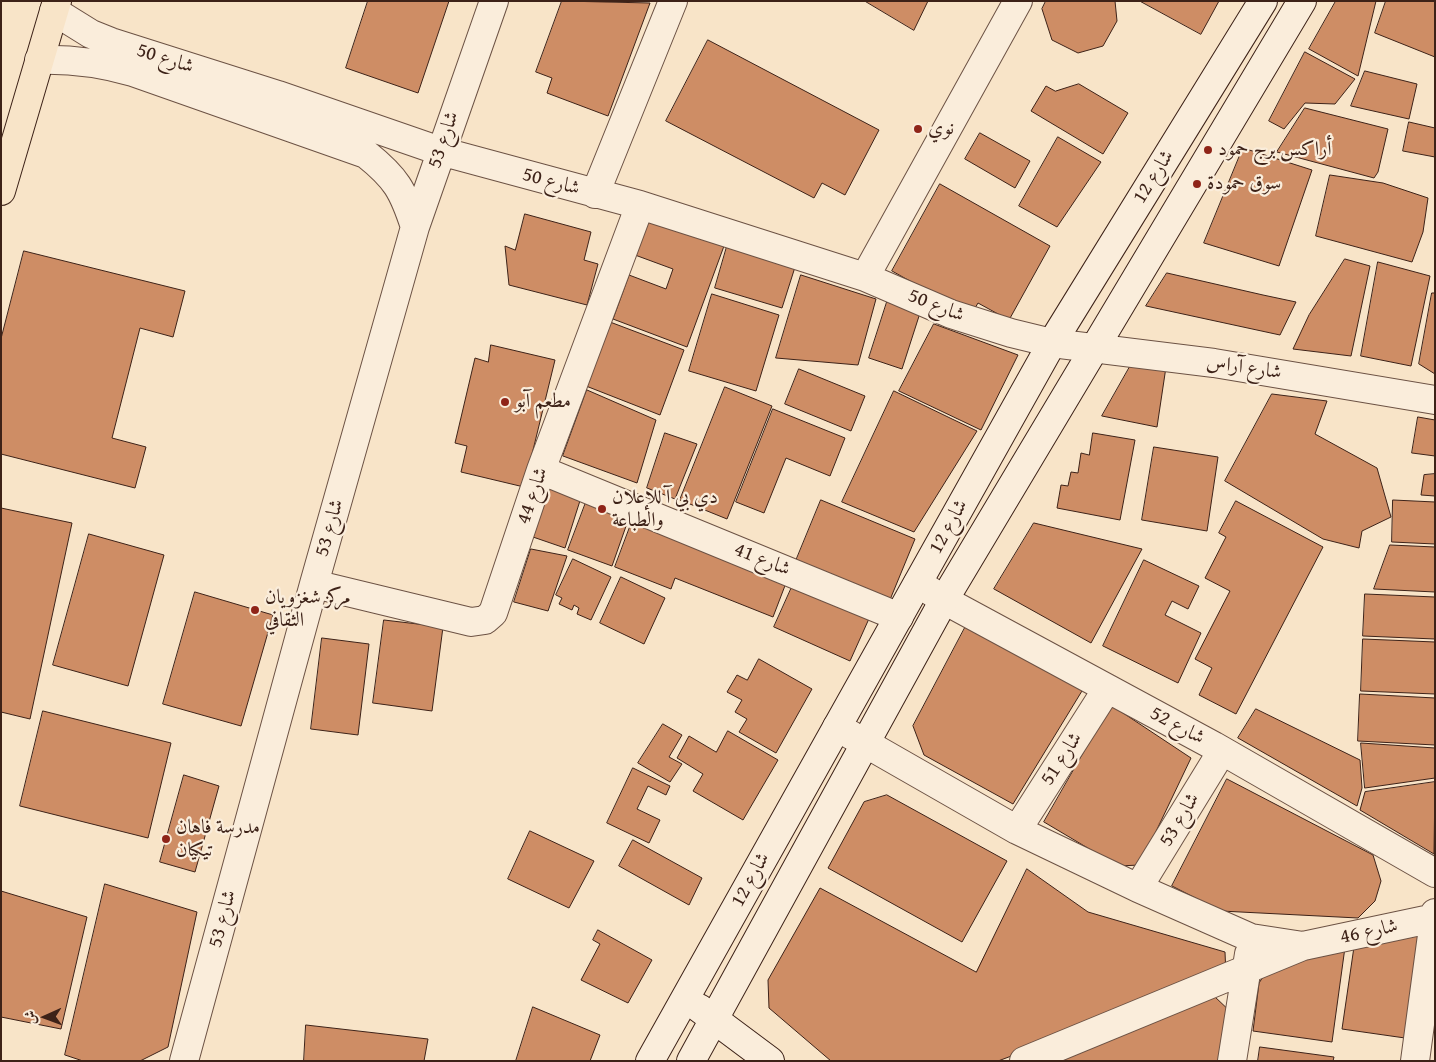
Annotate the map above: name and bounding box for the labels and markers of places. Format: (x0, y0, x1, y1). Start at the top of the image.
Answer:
place label: نوي (928, 117, 954, 141)
marker: نوي (912, 123, 924, 135)
place label: أراكس برج حمود (1218, 138, 1332, 162)
marker: أراكس برج حمود (1202, 144, 1214, 156)
place label: سوق حمودة (1207, 172, 1281, 196)
marker: سوق حمودة (1191, 178, 1203, 190)
place label: مطعم آبو (515, 390, 571, 414)
marker: مطعم آبو (499, 396, 511, 408)
place label: دي بي آ للإعلان والطباعة (612, 486, 718, 533)
marker: دي بي آ للإعلان والطباعة (596, 503, 608, 515)
place label: مركز شغزويان الثقافي (265, 586, 351, 633)
marker: مركز شغزويان الثقافي (249, 604, 261, 616)
place label: مدرسة فاهان تيكيان (176, 816, 260, 863)
marker: مدرسة فاهان تيكيان (160, 833, 172, 845)

